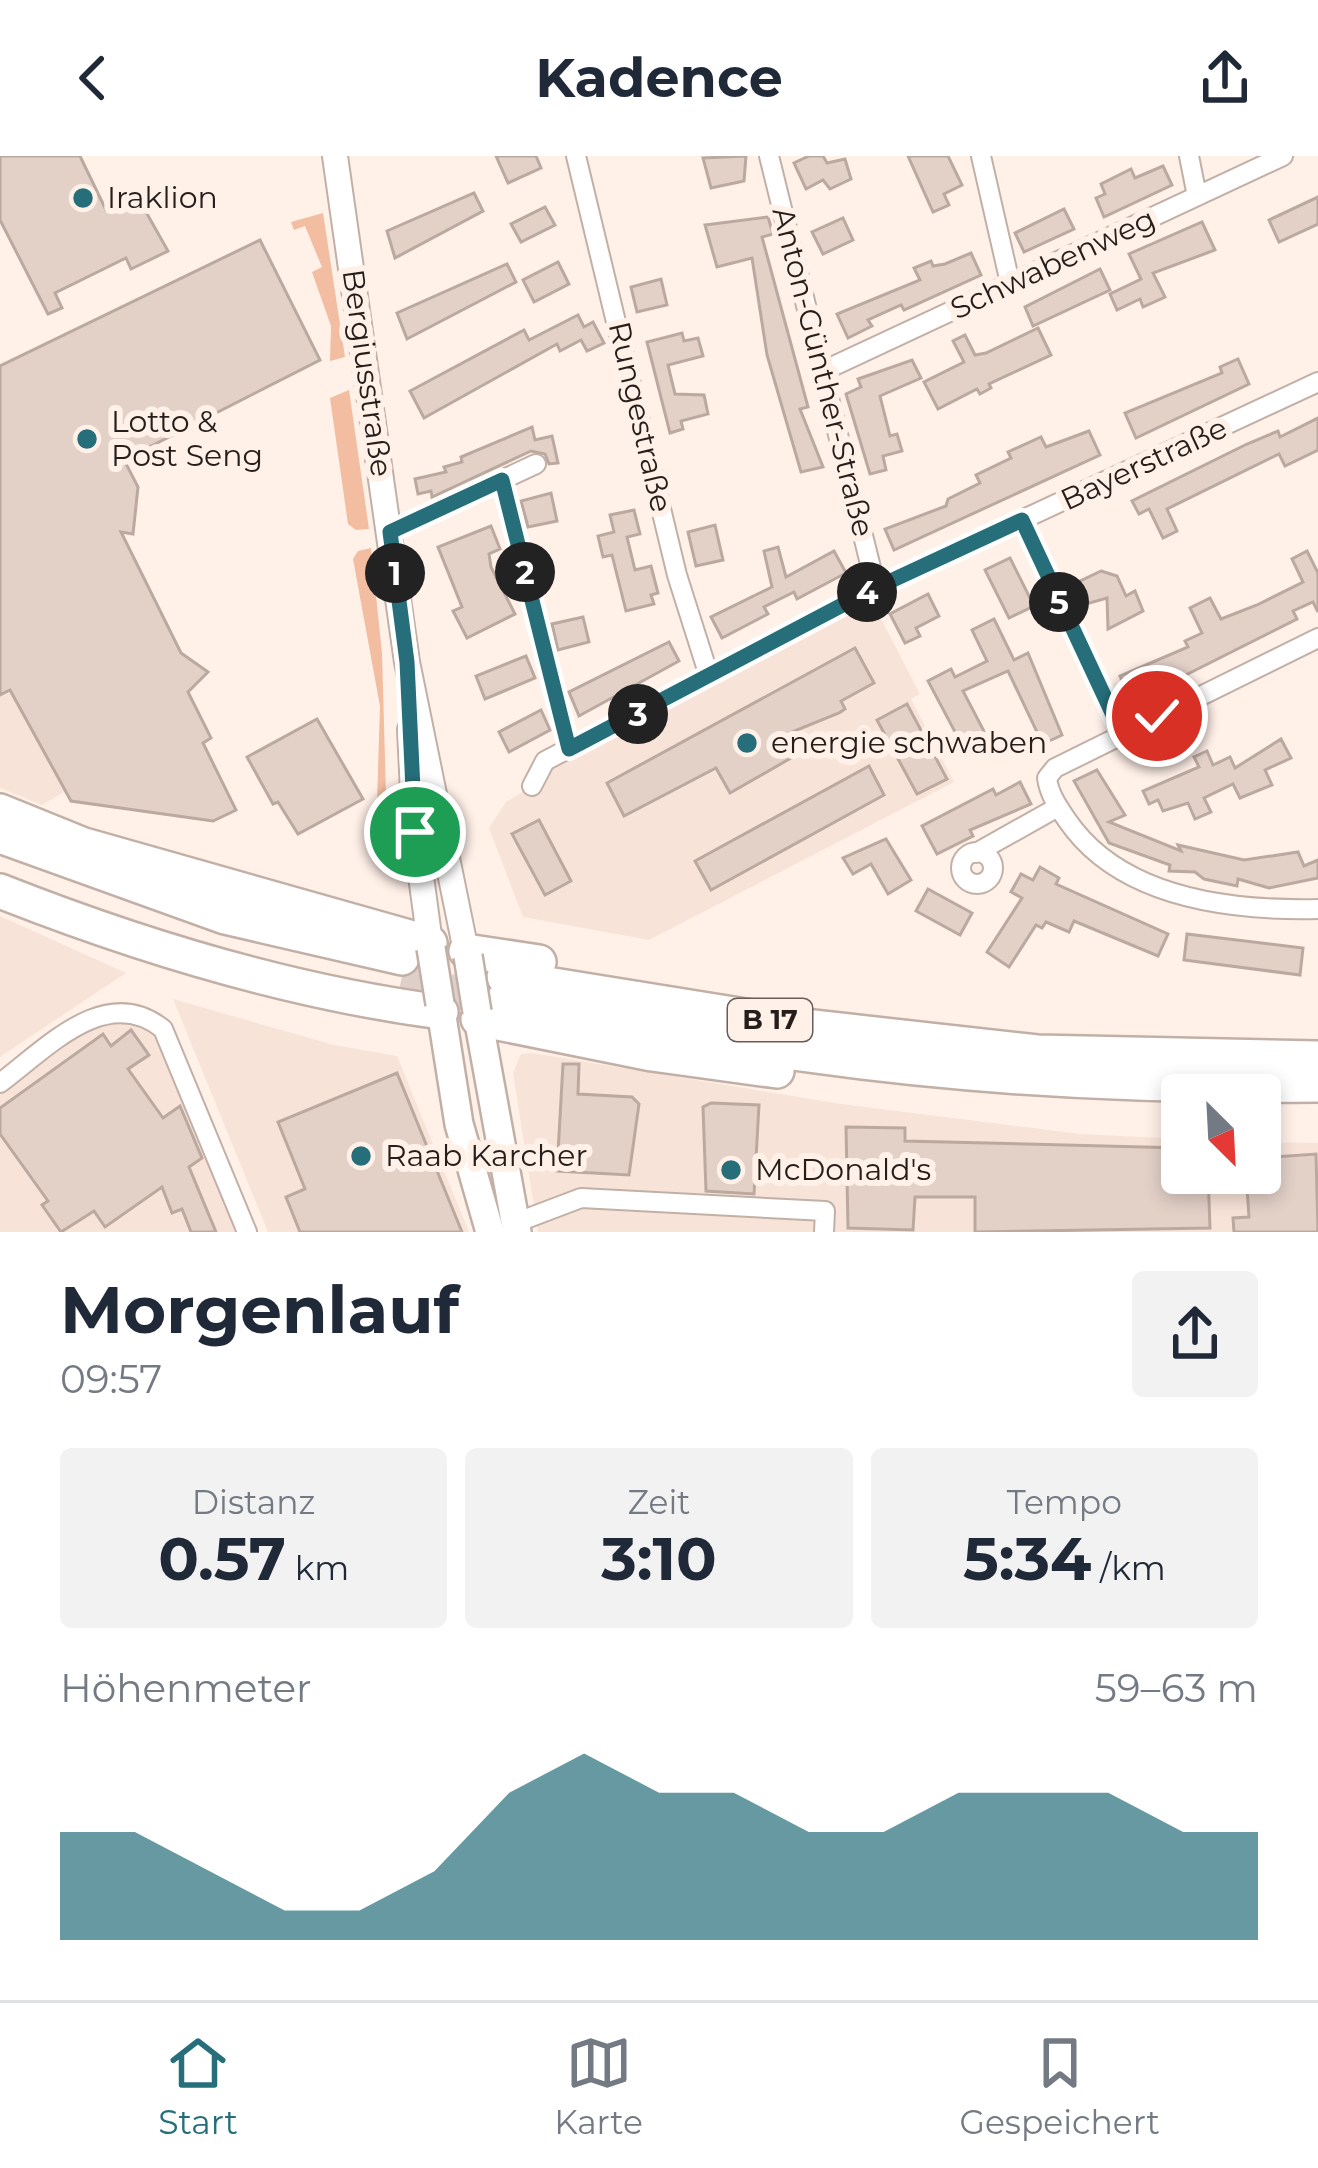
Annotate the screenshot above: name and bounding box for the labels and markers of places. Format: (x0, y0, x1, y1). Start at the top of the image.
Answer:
place label: Iraklion (107, 179, 218, 216)
marker: Iraklion (70, 185, 96, 211)
place label: Lotto & Post Seng (111, 403, 263, 474)
marker: Lotto & Post Seng (74, 426, 100, 452)
pin: 2 (495, 542, 555, 602)
pin: 1 (365, 543, 425, 603)
pin: 4 (837, 562, 897, 622)
pin: 5 (1029, 572, 1089, 632)
pin (1106, 665, 1208, 767)
pin: 3 (608, 684, 668, 744)
place label: energie schwaben (771, 724, 1047, 761)
marker: energie schwaben (734, 730, 760, 756)
pin (364, 781, 466, 883)
place label: Raab Karcher (385, 1137, 588, 1174)
marker: Raab Karcher (348, 1143, 374, 1169)
place label: McDonald's (755, 1151, 931, 1188)
marker: McDonald's (718, 1157, 744, 1183)

